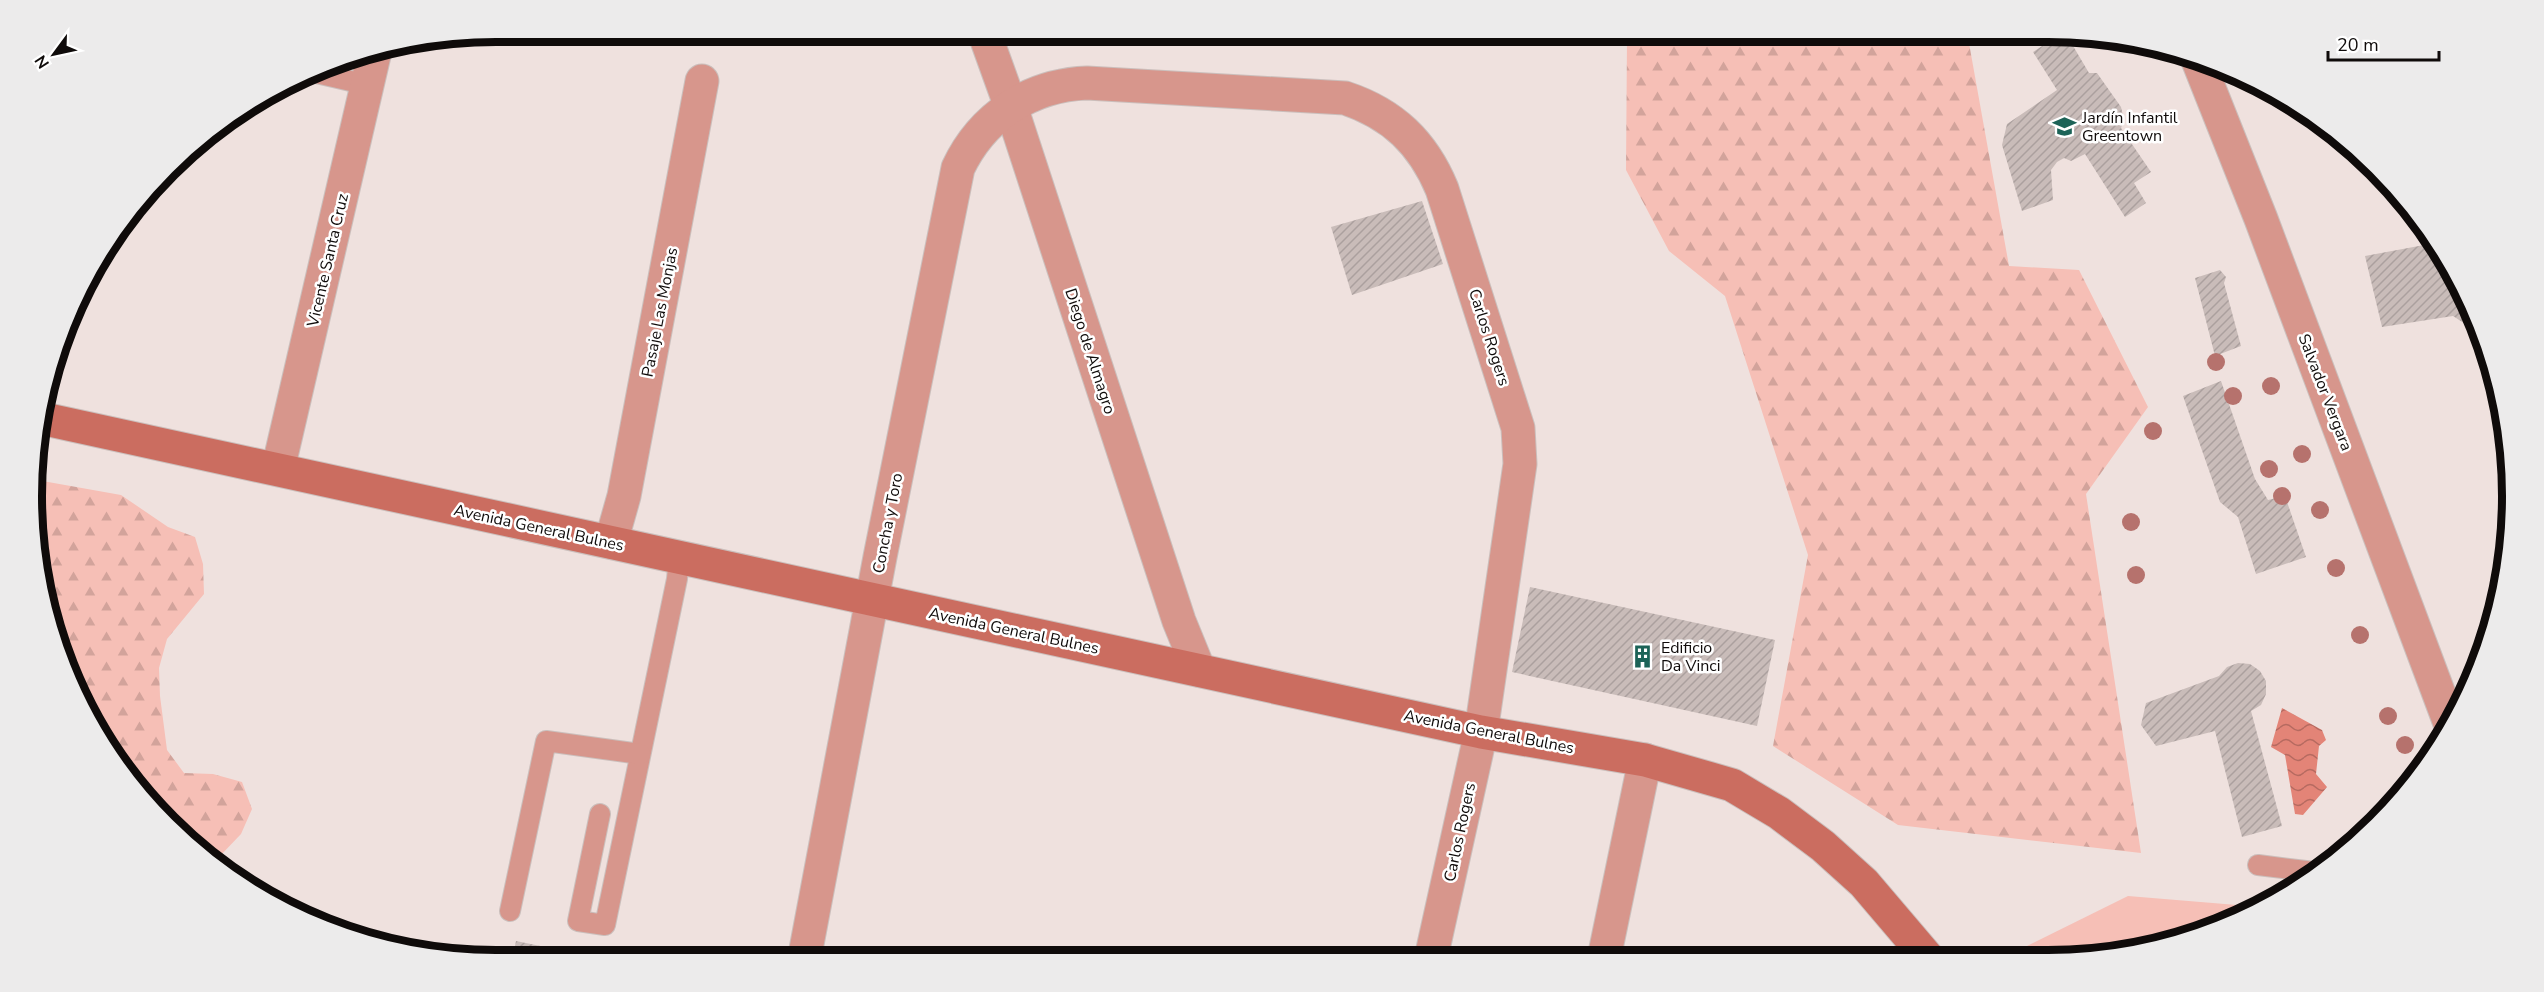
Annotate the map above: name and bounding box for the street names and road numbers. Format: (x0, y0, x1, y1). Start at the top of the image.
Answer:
street label: Vicente Santa Cruz (302, 191, 354, 330)
street label: Pasaje Las Monjas (637, 246, 683, 379)
street label: Diego de Almagro (1059, 286, 1121, 417)
street label: Carlos Rogers (1463, 286, 1515, 389)
street label: Salvador Vergara (2293, 331, 2358, 454)
street label: Concha y Toro (868, 471, 908, 575)
street label: Avenida General Bulnes (452, 499, 626, 557)
street label: Avenida General Bulnes (927, 602, 1101, 660)
street label: Avenida General Bulnes (1402, 705, 1576, 759)
street label: Carlos Rogers (1439, 781, 1481, 884)

